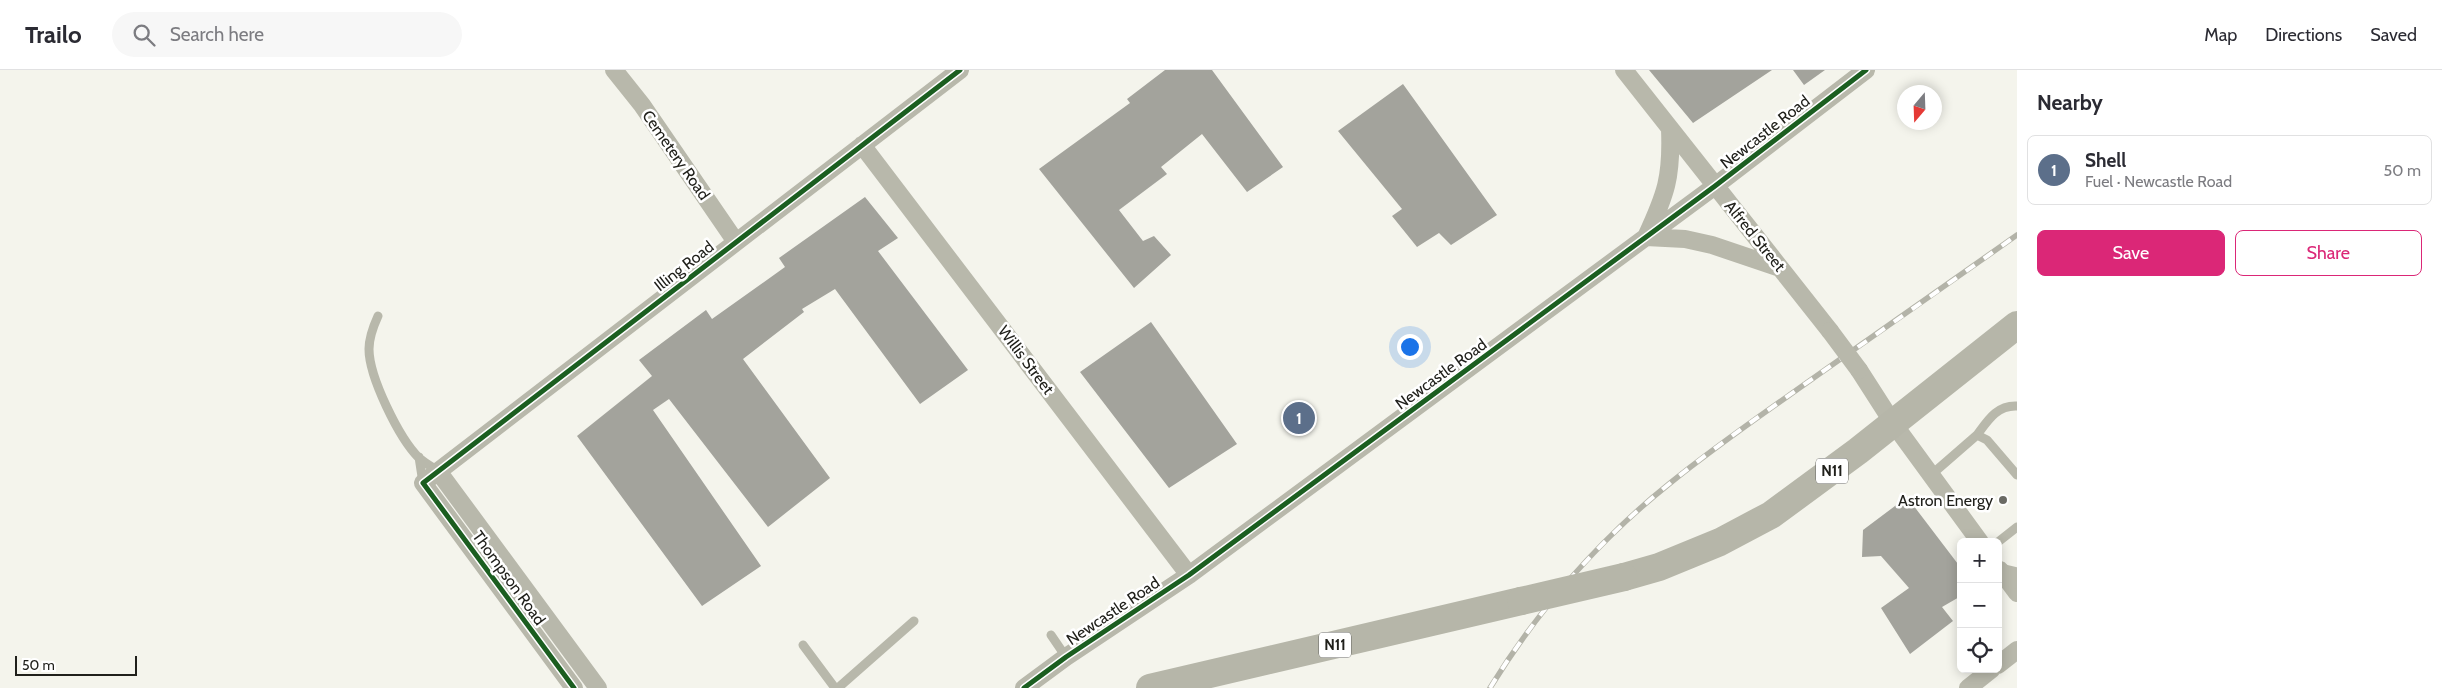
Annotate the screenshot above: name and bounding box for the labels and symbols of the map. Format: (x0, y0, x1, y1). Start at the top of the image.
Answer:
north arrow (1897, 85, 1942, 130)
street label: Newcastle Road (1717, 91, 1813, 173)
street label: Cemetery Road (638, 107, 714, 203)
street label: Alfred Street (1721, 197, 1790, 276)
street label: Illing Road (651, 237, 717, 295)
street label: Willis Street (994, 322, 1058, 398)
your location (1397, 334, 1423, 360)
street label: Newcastle Road (1392, 335, 1490, 413)
pin: 1 (1283, 399, 1315, 437)
road number: N11 (1816, 458, 1848, 484)
place label: Astron Energy (1898, 491, 1993, 510)
marker: Astron Energy (1997, 494, 2009, 506)
street label: Thompson Road (469, 527, 549, 629)
street label: Newcastle Road (1063, 573, 1163, 649)
road number: N11 (1319, 632, 1351, 658)
scale bar (15, 653, 138, 676)

